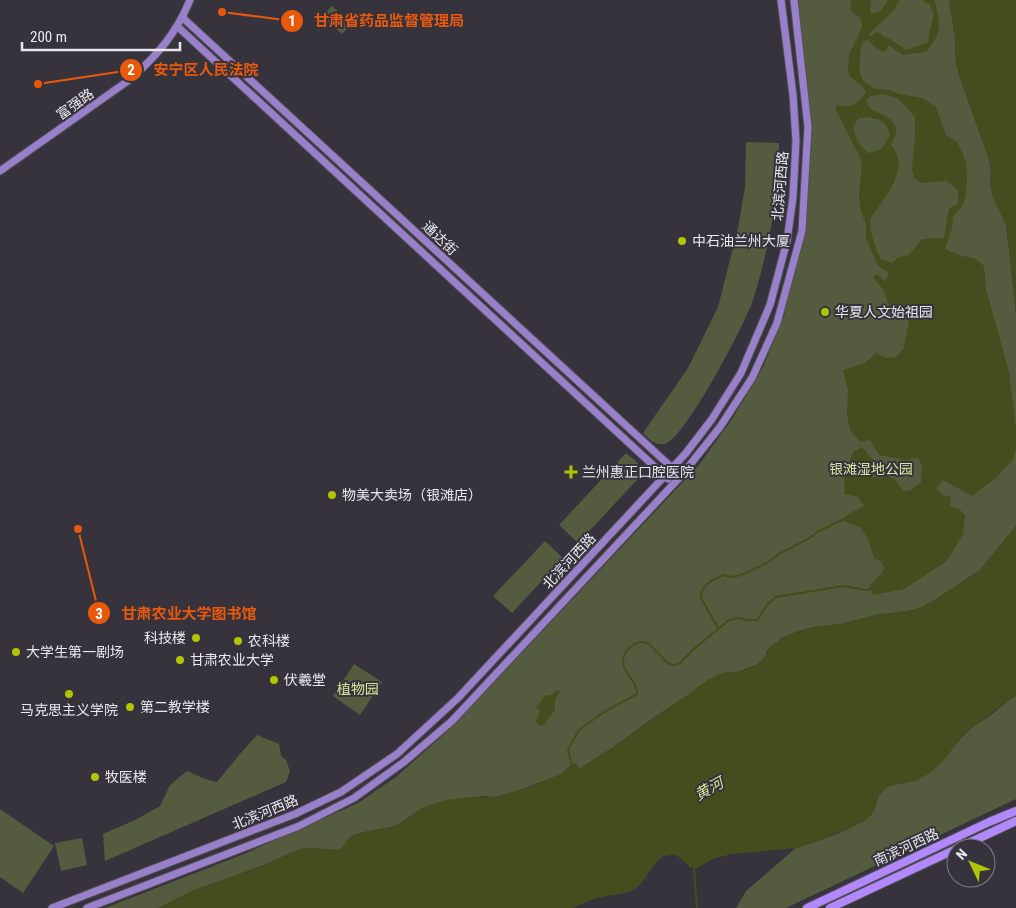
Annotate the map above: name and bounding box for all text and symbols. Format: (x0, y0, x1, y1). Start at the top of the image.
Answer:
callout: 甘肃省药品监督管理局 (279, 6, 474, 36)
text: 1 (288, 12, 296, 30)
text: 甘肃省药品监督管理局 (314, 12, 464, 30)
scale bar (22, 20, 180, 52)
text: 200 m (30, 28, 67, 46)
callout: 安宁区人民法院 (118, 55, 268, 85)
text: 2 (127, 61, 135, 79)
text: 安宁区人民法院 (153, 61, 259, 79)
street label: 富强路 (53, 85, 97, 123)
street label: 北滨河西路 (769, 150, 791, 222)
street label: 通达街 (419, 218, 461, 258)
place label: 中石油兰州大厦 (692, 233, 790, 249)
marker: 中石油兰州大厦 (676, 235, 688, 247)
place label: 华夏人文始祖园 (835, 304, 933, 320)
marker: 华夏人文始祖园 (819, 306, 831, 318)
park label: 银滩湿地公园 (829, 461, 913, 477)
place label: 兰州惠正口腔医院 (582, 464, 694, 480)
marker: 兰州惠正口腔医院 (564, 465, 578, 479)
place label: 物美大卖场（银滩店） (342, 487, 482, 503)
marker: 物美大卖场（银滩店） (326, 489, 338, 501)
street label: 北滨河西路 (539, 530, 599, 592)
callout: 甘肃农业大学图书馆 (87, 598, 267, 628)
text: 3 (95, 605, 103, 623)
text: 甘肃农业大学图书馆 (121, 605, 257, 623)
place label: 科技楼 (144, 630, 186, 646)
marker: 科技楼 (190, 632, 202, 644)
place label: 农科楼 (248, 633, 290, 649)
marker: 农科楼 (232, 635, 244, 647)
place label: 大学生第一剧场 (26, 644, 124, 660)
marker: 大学生第一剧场 (10, 646, 22, 658)
place label: 甘肃农业大学 (190, 652, 274, 668)
marker: 甘肃农业大学 (174, 654, 186, 666)
place label: 伏羲堂 (284, 672, 326, 688)
marker: 伏羲堂 (268, 674, 280, 686)
park label: 植物园 (337, 681, 379, 697)
marker: 马克思主义学院 (63, 688, 75, 700)
place label: 第二教学楼 (140, 699, 210, 715)
marker: 第二教学楼 (124, 701, 136, 713)
place label: 马克思主义学院 (20, 702, 118, 718)
place label: 牧医楼 (105, 769, 147, 785)
marker: 牧医楼 (89, 771, 101, 783)
water label: 黄河 (692, 772, 729, 804)
street label: 北滨河西路 (230, 791, 300, 833)
street label: 南滨河西路 (871, 825, 941, 869)
north arrow (946, 838, 996, 888)
text: N (953, 846, 970, 863)

